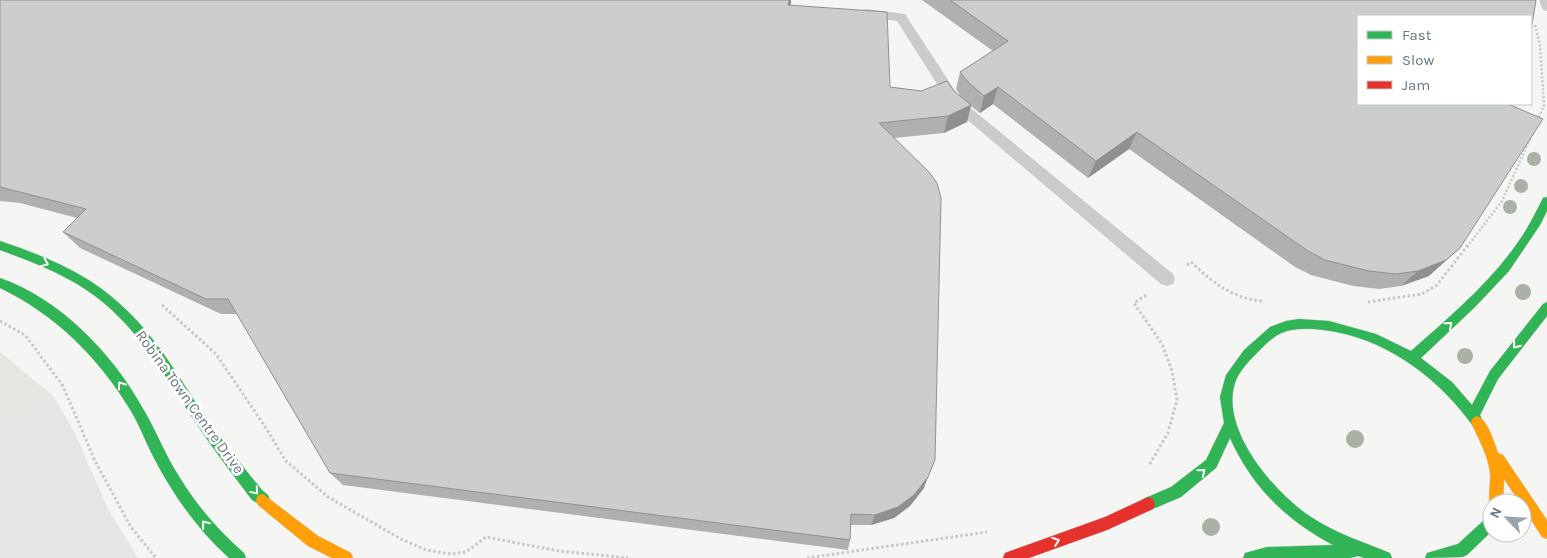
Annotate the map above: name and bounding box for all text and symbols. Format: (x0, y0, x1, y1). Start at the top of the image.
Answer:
legend (1357, 15, 1532, 105)
text: Fast (1402, 26, 1432, 44)
text: Slow (1402, 51, 1434, 69)
text: Jam (1402, 76, 1430, 94)
one-way arrow (40, 257, 49, 267)
one-way arrow (1443, 322, 1452, 330)
street label: Robina Town Centre Drive (132, 327, 248, 477)
one-way arrow (1514, 339, 1522, 348)
one-way arrow (118, 382, 126, 391)
one-way arrow (1196, 469, 1205, 477)
one-way arrow (249, 485, 257, 494)
north arrow (1482, 493, 1532, 543)
text: N (1486, 505, 1505, 521)
one-way arrow (201, 520, 210, 529)
one-way arrow (1051, 537, 1060, 547)

